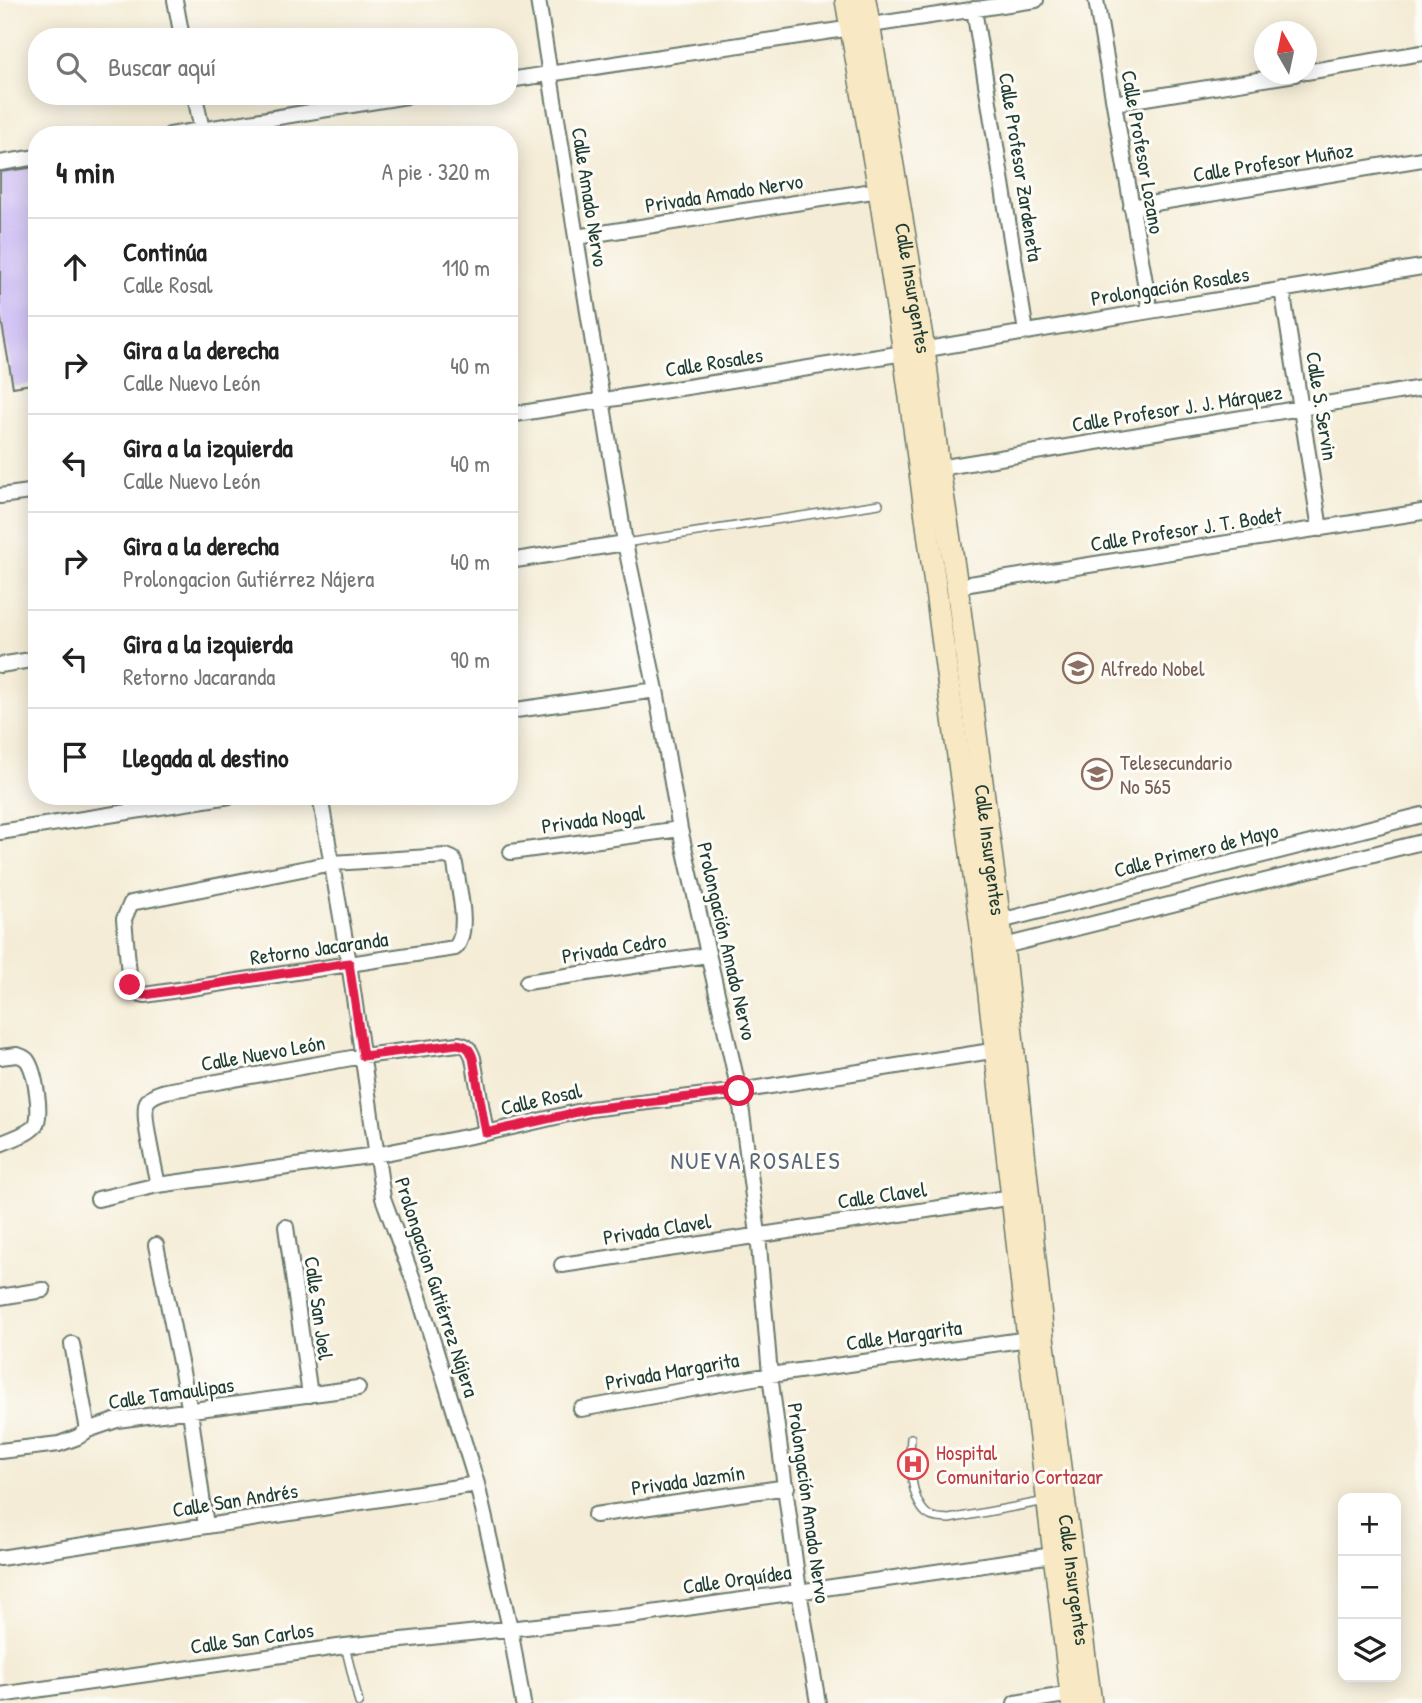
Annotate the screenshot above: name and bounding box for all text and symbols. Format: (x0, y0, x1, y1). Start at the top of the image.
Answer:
north arrow (1254, 21, 1317, 84)
search box (28, 28, 518, 105)
icon: search (52, 48, 90, 86)
text: Buscar aquí (108, 49, 216, 84)
street label: Calle Profesor Lozano (1114, 68, 1172, 236)
street label: Calle Profesor Zardeneta (992, 71, 1050, 263)
street label: Calle Amado Nervo (565, 125, 615, 269)
street label: Calle Profesor Muñoz (1191, 135, 1355, 189)
text: 4 min (56, 152, 115, 192)
text: A pie · 320 m (382, 156, 490, 187)
street label: Privada Amado Nervo (643, 166, 805, 220)
street label: Calle Insurgentes (888, 220, 939, 355)
text: Continúa (123, 234, 207, 269)
icon: ahead (56, 248, 94, 286)
text: 110 m (442, 252, 490, 283)
street label: Prolongación Rosales (1089, 259, 1251, 313)
text: Calle Rosal (123, 269, 213, 300)
text: Gira a la derecha (123, 332, 279, 367)
street label: Calle Rosales (663, 340, 765, 384)
icon: right (56, 346, 94, 384)
text: 40 m (450, 350, 490, 381)
street label: Calle S. Servin (1299, 350, 1345, 462)
text: Calle Nuevo León (123, 367, 261, 398)
street label: Calle Profesor J. J. Márquez (1070, 377, 1284, 439)
text: Gira a la izquierda (123, 430, 293, 465)
icon: left (56, 444, 94, 482)
text: 40 m (450, 448, 490, 479)
text: Calle Nuevo León (123, 465, 261, 496)
street label: Calle Profesor J. T. Bodet (1088, 499, 1284, 558)
text: Gira a la derecha (123, 528, 279, 563)
icon: right (56, 542, 94, 580)
text: 40 m (450, 546, 490, 577)
text: Prolongacion Gutiérrez Nájera (123, 563, 374, 594)
text: Gira a la izquierda (123, 626, 293, 661)
icon: left (56, 640, 94, 678)
text: 90 m (450, 644, 490, 675)
school or university icon: Alfredo Nobel (1061, 651, 1095, 685)
place label: Alfredo Nobel (1101, 654, 1205, 683)
text: Retorno Jacaranda (123, 661, 275, 692)
icon: arrive (56, 738, 94, 776)
text: Llegada al destino (123, 740, 289, 775)
place label: Telesecundario No 565 (1120, 748, 1232, 801)
school or university icon: Telesecundario No 565 (1080, 757, 1114, 791)
street label: Calle Insurgentes (968, 782, 1013, 917)
street label: Privada Nogal (540, 797, 647, 841)
street label: Calle Primero de Mayo (1111, 816, 1281, 884)
street label: Prolongación Amado Nervo (690, 839, 764, 1043)
street label: Retorno Jacaranda (248, 924, 390, 972)
street label: Privada Cedro (560, 925, 668, 971)
route end (114, 969, 145, 1000)
street label: Calle Nuevo León (199, 1028, 327, 1078)
route start (723, 1075, 754, 1106)
street label: Calle Rosal (498, 1076, 585, 1122)
district label: NUEVA ROSALES (671, 1144, 841, 1176)
street label: Prolongacion Gutiérrez Nájera (388, 1173, 486, 1401)
street label: Calle Clavel (836, 1174, 929, 1216)
street label: Privada Clavel (601, 1206, 713, 1252)
street label: Calle San Joel (297, 1254, 341, 1362)
street label: Calle Margarita (844, 1313, 964, 1357)
street label: Privada Margarita (603, 1345, 741, 1397)
street label: Calle Tamaulipas (106, 1370, 236, 1416)
street label: Prolongación Amado Nervo (781, 1401, 837, 1605)
place label: Hospital Comunitario Cortazar (936, 1438, 1103, 1491)
hospital icon: Hospital Comunitario Cortazar (896, 1447, 930, 1481)
street label: Privada Jazmín (629, 1458, 747, 1502)
street label: Calle San Andrés (170, 1476, 300, 1524)
map controls (1338, 1493, 1401, 1682)
button: + (1338, 1493, 1401, 1556)
street label: Calle Insurgentes (1052, 1512, 1098, 1647)
button: − (1338, 1556, 1401, 1619)
street label: Calle Orquídea (681, 1557, 793, 1601)
street label: Calle San Carlos (189, 1615, 315, 1661)
button: layers (1338, 1619, 1401, 1682)

